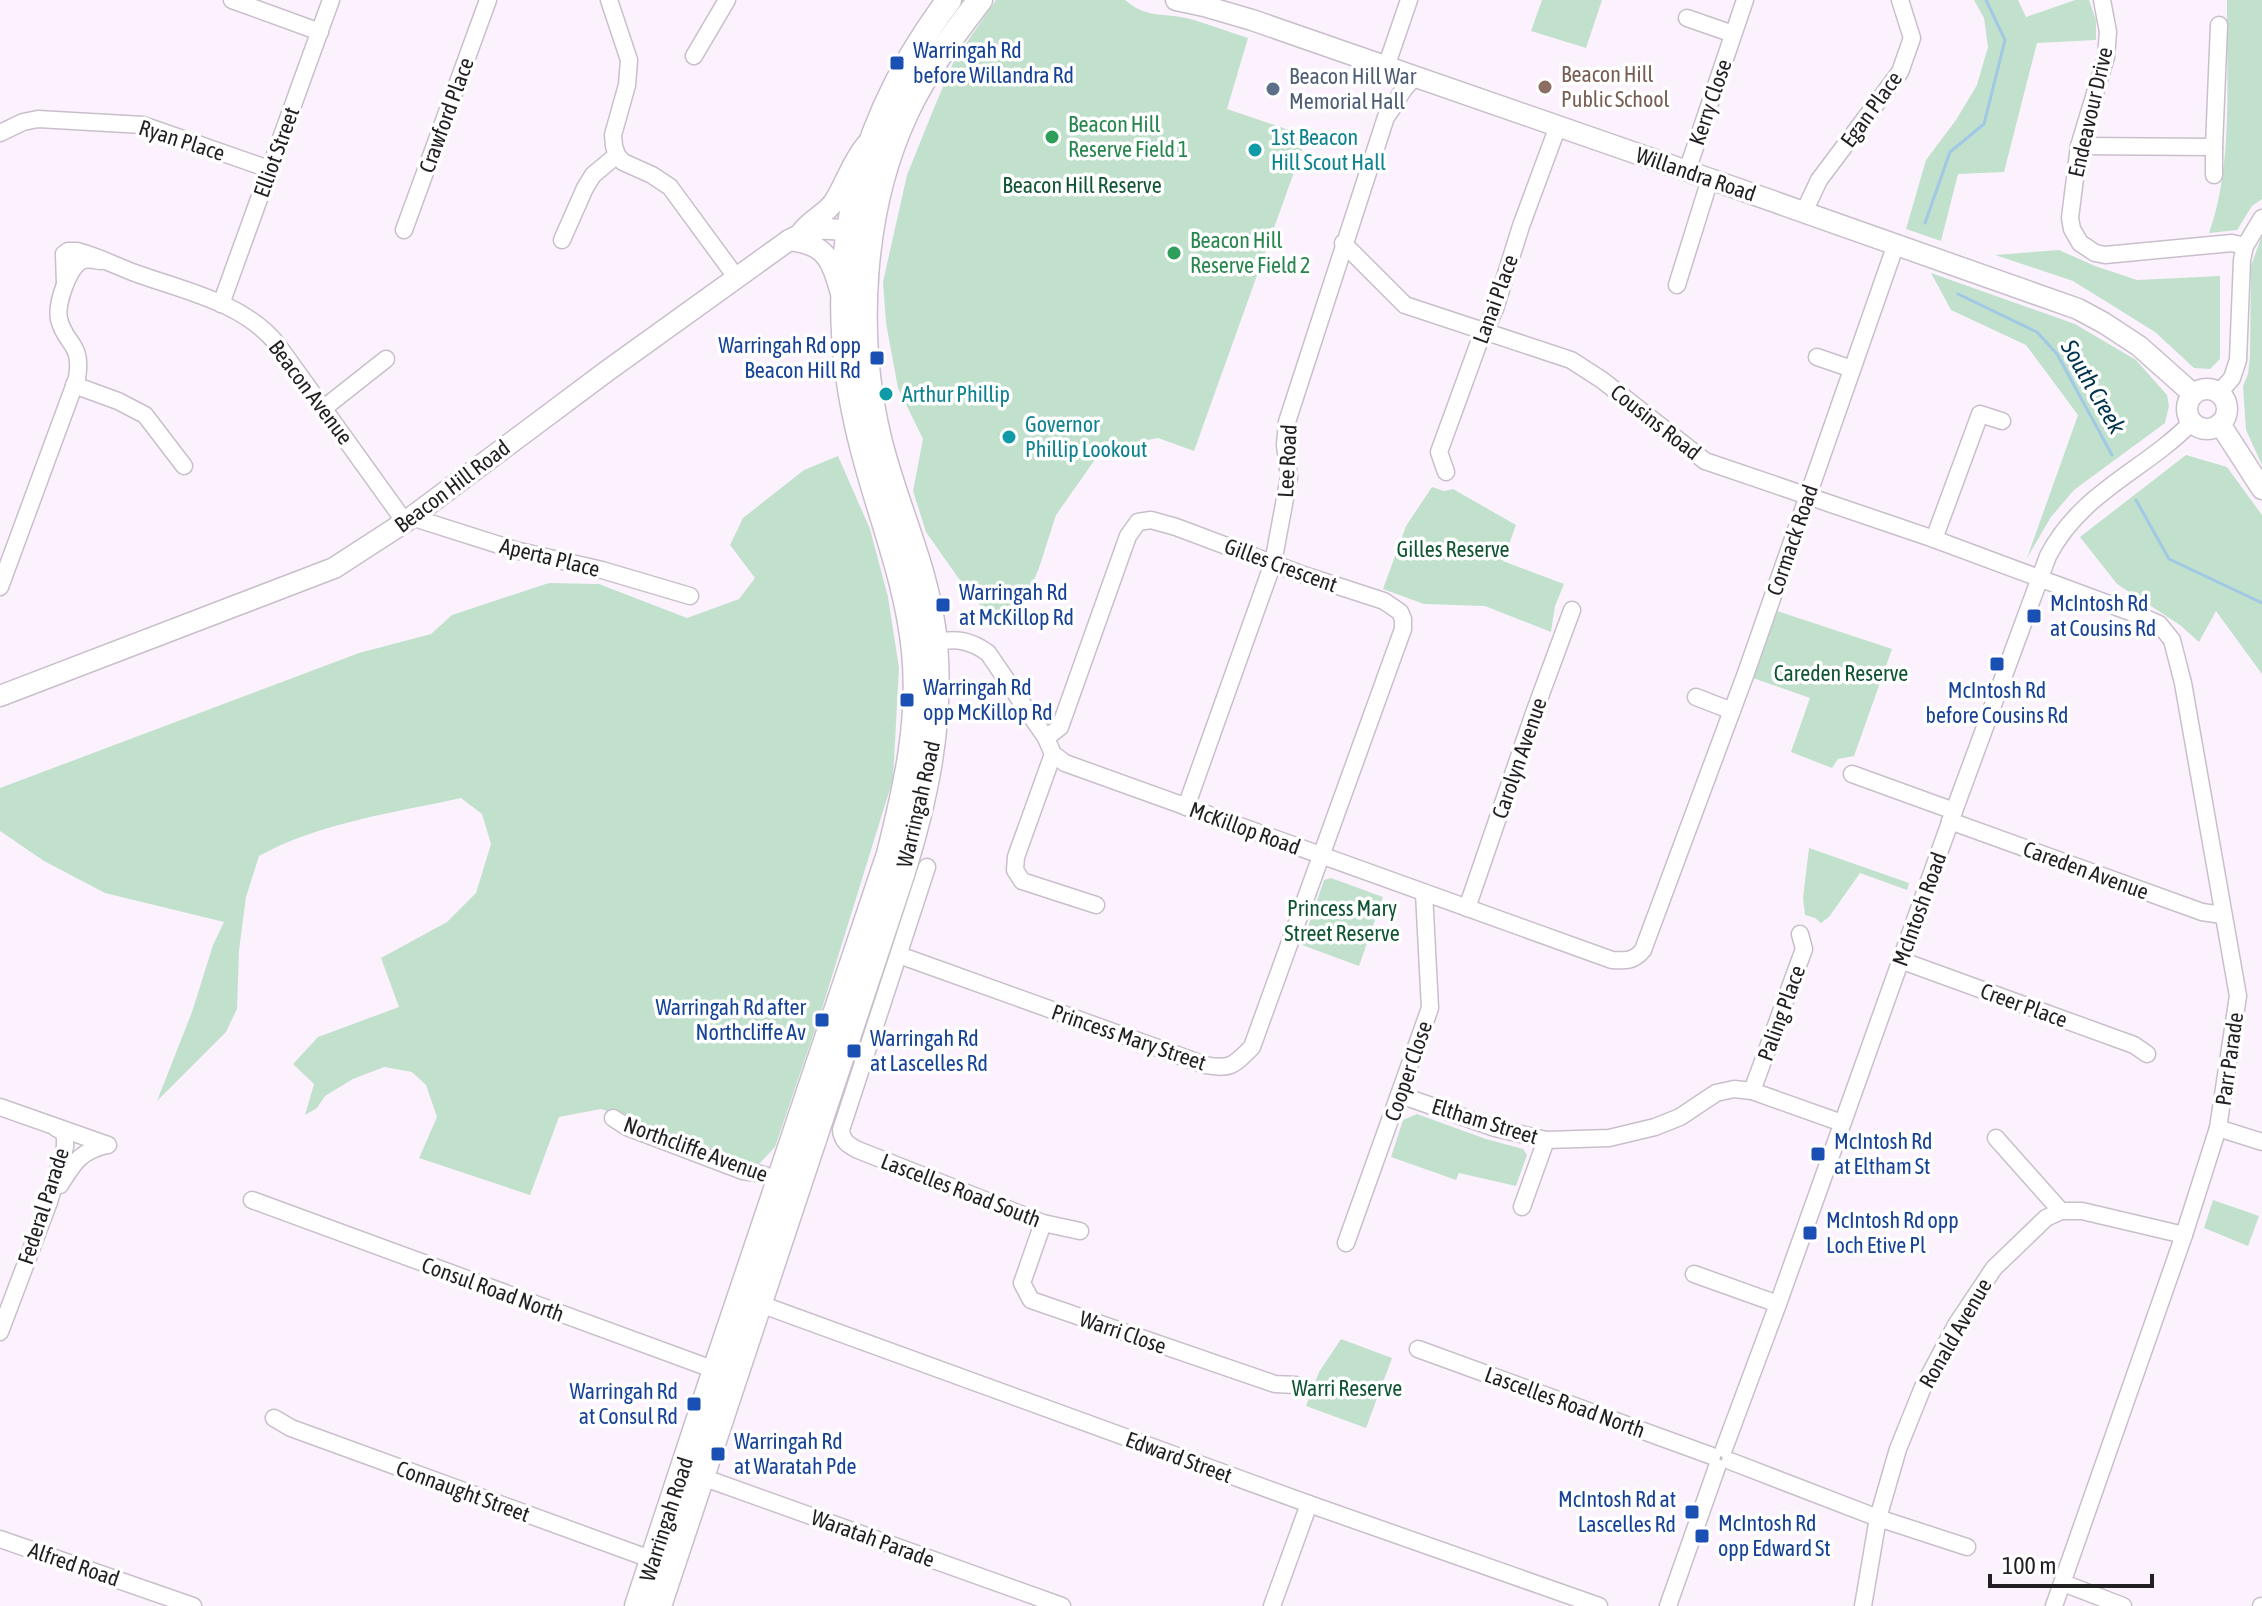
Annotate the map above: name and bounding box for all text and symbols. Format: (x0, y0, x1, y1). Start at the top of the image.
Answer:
place label: Warringah Rd before Willandra Rd (913, 37, 1074, 88)
street label: Endeavour Drive (2062, 44, 2118, 180)
street label: Crawford Place (413, 54, 479, 176)
marker: Warringah Rd before Willandra Rd (888, 54, 906, 72)
street label: Kerry Close (1683, 56, 1737, 148)
place label: Beacon Hill Public School (1561, 61, 1670, 112)
place label: Beacon Hill War Memorial Hall (1289, 63, 1417, 114)
street label: Egan Place (1835, 66, 1907, 152)
marker: Beacon Hill Public School (1536, 78, 1554, 96)
marker: Beacon Hill War Memorial Hall (1264, 80, 1282, 98)
street label: Elliot Street (248, 103, 304, 201)
place label: Beacon Hill Reserve Field 1 (1068, 111, 1188, 162)
street label: Ryan Place (136, 114, 228, 166)
place label: 1st Beacon Hill Scout Hall (1271, 124, 1386, 175)
marker: Beacon Hill Reserve Field 1 (1043, 128, 1061, 146)
marker: 1st Beacon Hill Scout Hall (1246, 141, 1264, 159)
street label: Willandra Road (1633, 141, 1759, 207)
park label: Beacon Hill Reserve (1002, 172, 1162, 198)
place label: Beacon Hill Reserve Field 2 (1190, 227, 1310, 278)
marker: Beacon Hill Reserve Field 2 (1165, 244, 1183, 262)
street label: Lanai Place (1467, 251, 1523, 347)
place label: Warringah Rd opp Beacon Hill Rd (718, 332, 861, 383)
water label: South Creek (2055, 334, 2131, 439)
street label: Beacon Avenue (263, 335, 359, 449)
marker: Warringah Rd opp Beacon Hill Rd (868, 349, 886, 367)
street label: Cousins Road (1606, 379, 1706, 465)
place label: Arthur Phillip (902, 381, 1010, 407)
marker: Arthur Phillip (877, 385, 895, 403)
place label: Governor Phillip Lookout (1025, 411, 1147, 462)
street label: Lee Road (1272, 424, 1302, 498)
marker: Governor Phillip Lookout (1000, 428, 1018, 446)
street label: Beacon Hill Road (389, 434, 515, 538)
street label: Cormack Road (1761, 481, 1823, 599)
street label: Aperta Place (497, 532, 603, 582)
street label: Gilles Crescent (1221, 533, 1341, 597)
park label: Gilles Reserve (1397, 536, 1510, 562)
place label: Warringah Rd at McKillop Rd (959, 579, 1074, 630)
place label: McIntosh Rd at Cousins Rd (2050, 590, 2156, 641)
marker: Warringah Rd at McKillop Rd (934, 596, 952, 614)
marker: McIntosh Rd at Cousins Rd (2025, 607, 2043, 625)
marker: McIntosh Rd before Cousins Rd (1988, 655, 2006, 673)
park label: Careden Reserve (1774, 660, 1908, 686)
place label: Warringah Rd opp McKillop Rd (923, 674, 1053, 725)
place label: McIntosh Rd before Cousins Rd (1926, 677, 2068, 728)
marker: Warringah Rd opp McKillop Rd (898, 691, 916, 709)
street label: Carolyn Avenue (1486, 694, 1552, 822)
street label: Warringah Road (891, 738, 945, 870)
street label: McKillop Road (1186, 796, 1304, 860)
street label: Careden Avenue (2020, 835, 2152, 905)
street label: McIntosh Road (1886, 849, 1952, 969)
park label: Princess Mary Street Reserve (1284, 895, 1400, 946)
street label: Paling Place (1752, 962, 1810, 1064)
street label: Creer Place (1977, 977, 2071, 1033)
place label: Warringah Rd after Northcliffe Av (655, 994, 806, 1045)
street label: Princess Mary Street (1048, 998, 1210, 1076)
marker: Warringah Rd after Northcliffe Av (813, 1011, 831, 1029)
street label: Parr Parade (2210, 1011, 2248, 1107)
street label: Cooper Close (1379, 1018, 1437, 1124)
place label: Warringah Rd at Lascelles Rd (870, 1025, 988, 1076)
marker: Warringah Rd at Lascelles Rd (845, 1042, 863, 1060)
street label: Eltham Street (1429, 1093, 1541, 1149)
street label: Northcliffe Avenue (620, 1111, 772, 1187)
place label: McIntosh Rd at Eltham St (1834, 1128, 1933, 1179)
street label: Federal Parade (12, 1144, 74, 1268)
marker: McIntosh Rd at Eltham St (1809, 1145, 1827, 1163)
street label: Lascelles Road South (877, 1148, 1045, 1232)
place label: McIntosh Rd opp Loch Etive Pl (1826, 1207, 1959, 1258)
marker: McIntosh Rd opp Loch Etive Pl (1801, 1224, 1819, 1242)
street label: Consul Road North (418, 1251, 568, 1327)
street label: Ronald Avenue (1913, 1274, 1997, 1392)
street label: Warri Close (1076, 1305, 1170, 1359)
street label: Lascelles Road North (1481, 1361, 1649, 1443)
park label: Warri Reserve (1292, 1375, 1402, 1401)
place label: Warringah Rd at Consul Rd (569, 1378, 678, 1429)
marker: Warringah Rd at Consul Rd (685, 1395, 703, 1413)
street label: Edward Street (1122, 1426, 1236, 1488)
place label: Warringah Rd at Waratah Pde (734, 1428, 857, 1479)
marker: Warringah Rd at Waratah Pde (709, 1445, 727, 1463)
street label: Warringah Road (634, 1454, 698, 1584)
street label: Connaught Street (393, 1455, 533, 1527)
place label: McIntosh Rd at Lascelles Rd (1558, 1486, 1676, 1537)
marker: McIntosh Rd at Lascelles Rd (1683, 1503, 1701, 1521)
street label: Waratah Parade (808, 1504, 938, 1572)
place label: McIntosh Rd opp Edward St (1718, 1510, 1831, 1561)
marker: McIntosh Rd opp Edward St (1693, 1527, 1711, 1545)
street label: Alfred Road (25, 1536, 123, 1592)
scale bar (1990, 1538, 2152, 1588)
text: 100 m (2002, 1552, 2056, 1579)

